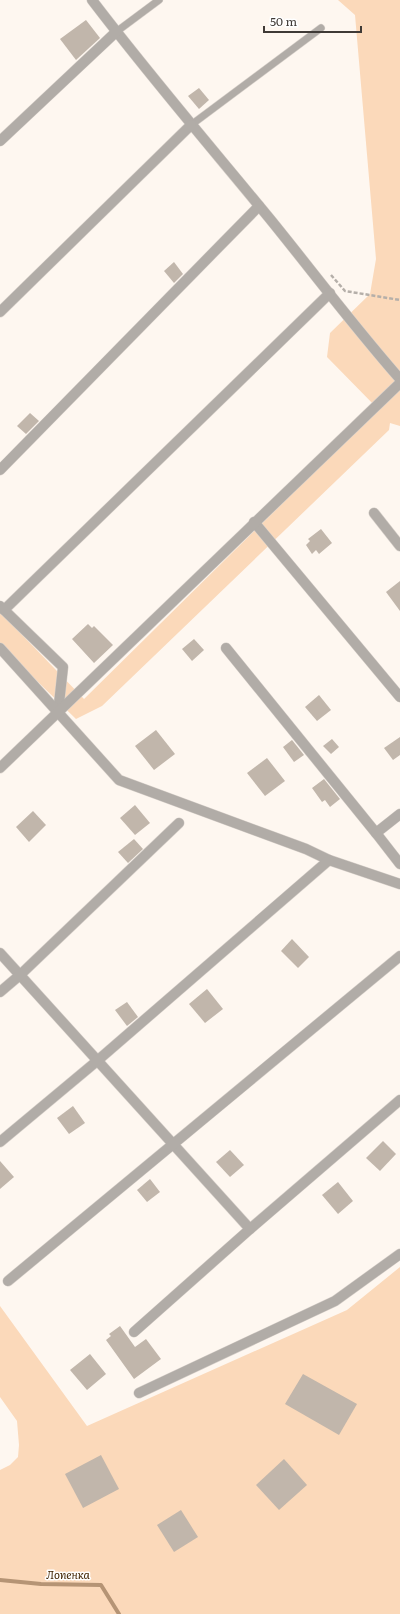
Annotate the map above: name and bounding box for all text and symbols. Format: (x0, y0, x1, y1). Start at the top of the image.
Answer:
scale bar (264, 8, 361, 34)
text: 50 m (270, 12, 297, 30)
water label: Лопенка (46, 1566, 91, 1582)

